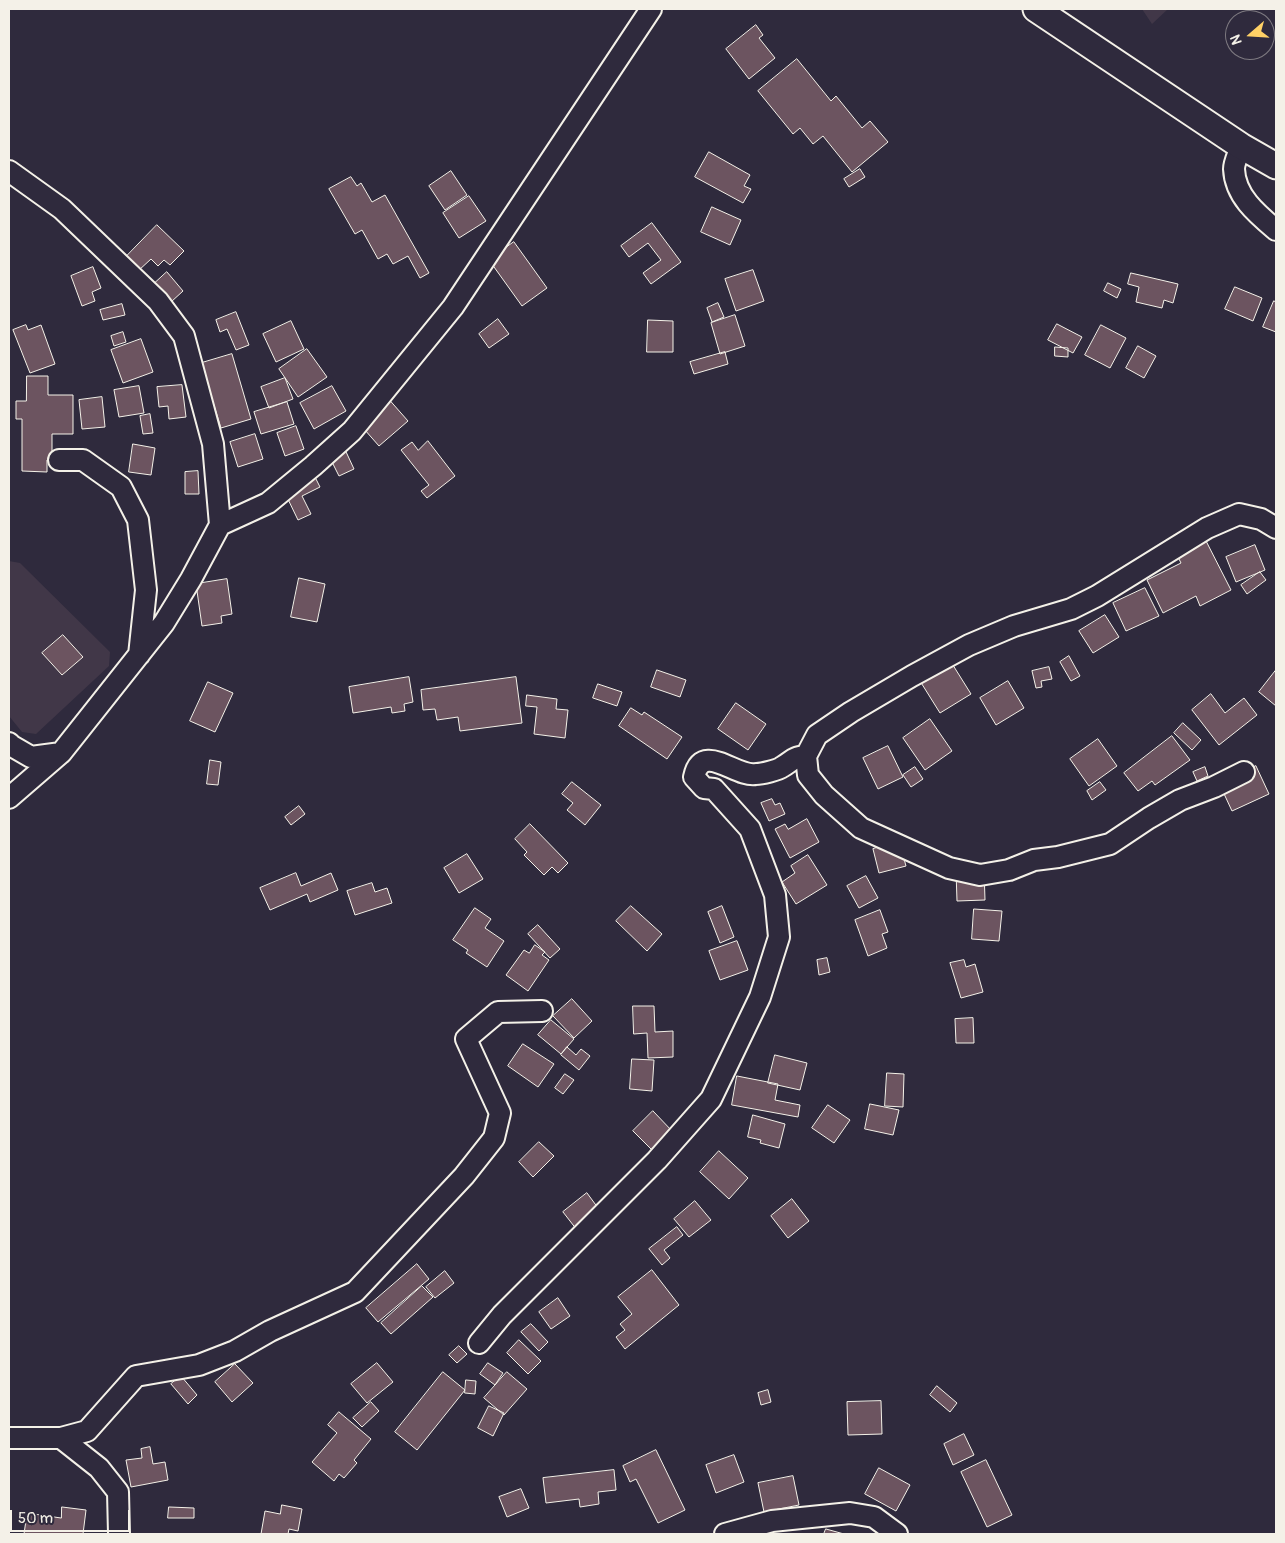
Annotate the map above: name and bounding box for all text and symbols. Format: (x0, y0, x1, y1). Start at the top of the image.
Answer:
north arrow (1225, 10, 1275, 60)
text: N (1227, 32, 1246, 47)
scale bar (12, 1500, 132, 1532)
text: 50 m (18, 1509, 53, 1528)

